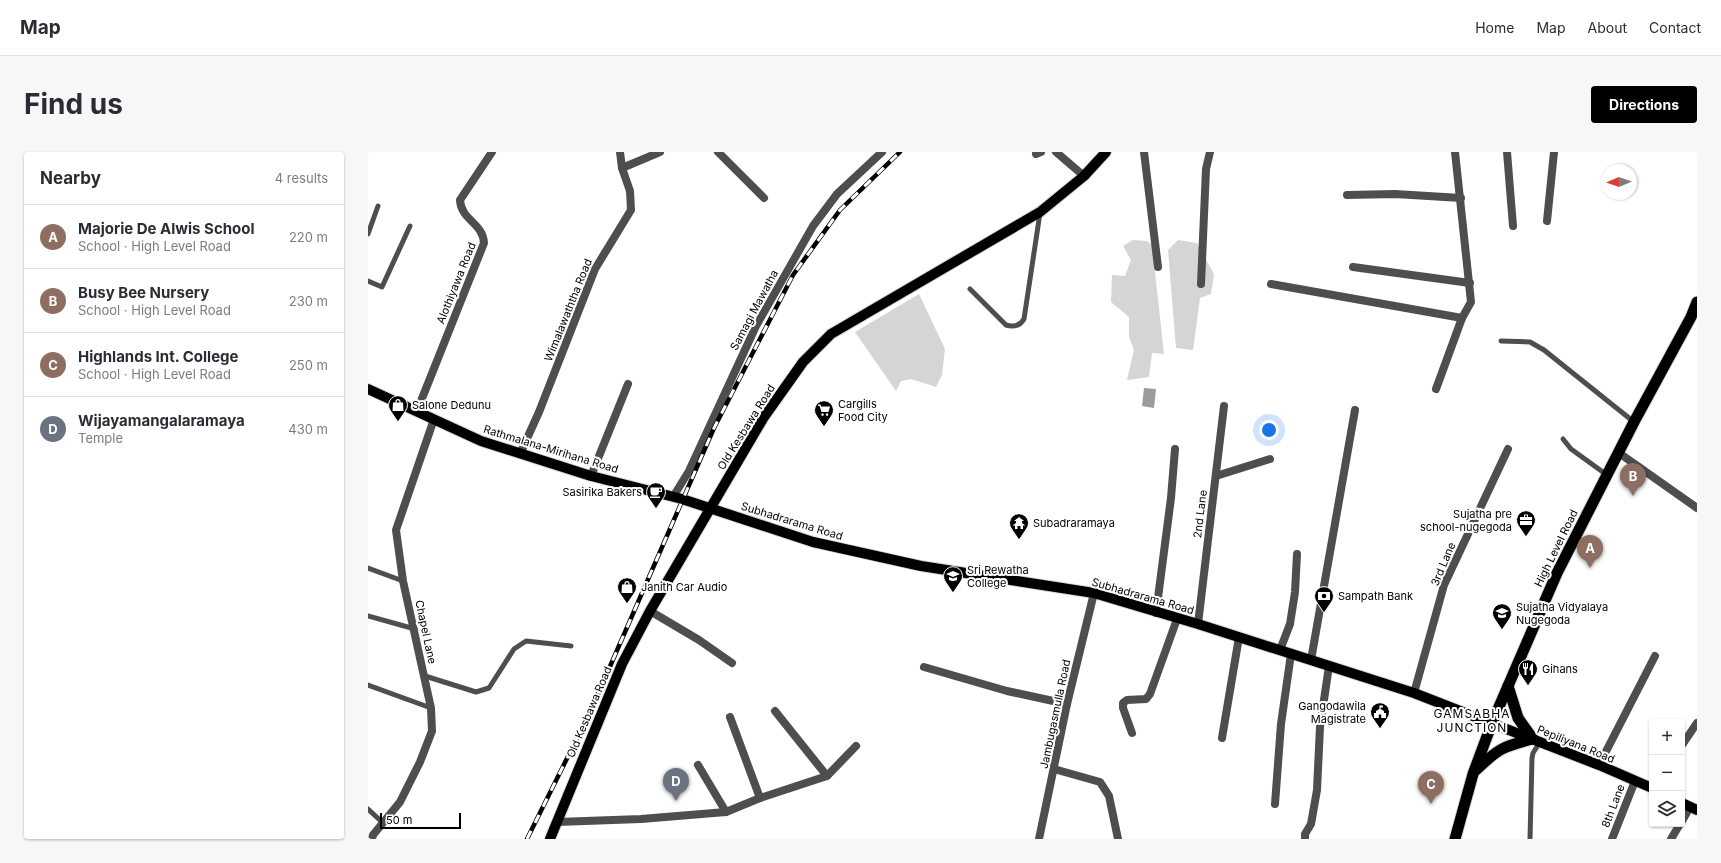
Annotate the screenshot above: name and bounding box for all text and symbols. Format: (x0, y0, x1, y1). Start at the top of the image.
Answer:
text: Map (20, 16, 61, 39)
text: Home (1475, 19, 1514, 36)
text: Map (1536, 19, 1566, 36)
text: About (1588, 19, 1627, 36)
text: Contact (1649, 19, 1701, 36)
button: Directions (1591, 86, 1697, 123)
text: Find us (24, 87, 123, 121)
north arrow (1601, 164, 1637, 200)
text: Nearby (40, 168, 101, 188)
text: 4 results (275, 170, 328, 186)
text: Majorie De Alwis School (78, 219, 255, 238)
text: A (48, 229, 58, 245)
text: 220 m (289, 229, 328, 245)
text: School · High Level Road (78, 238, 231, 254)
street label: Alothiyawa Road (433, 240, 479, 326)
street label: Wimalawaththa Road (541, 257, 595, 363)
street label: Samagi Mawatha (727, 267, 781, 353)
text: Busy Bee Nursery (78, 283, 209, 302)
text: B (49, 293, 57, 309)
text: 230 m (289, 293, 328, 309)
text: School · High Level Road (78, 302, 231, 318)
text: Highlands Int. College (78, 347, 239, 366)
text: C (48, 357, 58, 373)
text: 250 m (289, 357, 328, 373)
text: School · High Level Road (78, 366, 231, 382)
street label: Old Kesbawa Road (714, 382, 778, 472)
shop icon: Salone Dedunu (387, 394, 409, 422)
place label: Cargills Food City (838, 397, 888, 424)
place label: Salone Dedunu (412, 398, 491, 412)
supermarket icon: Cargills Food City (813, 399, 835, 427)
text: Wijayamangalaramaya (78, 411, 245, 430)
your location (1259, 420, 1279, 440)
text: D (48, 421, 58, 437)
text: 430 m (288, 421, 328, 437)
street label: Rathmalana-Mirihana Road (482, 422, 620, 476)
text: Temple (78, 430, 123, 446)
pin: B (1620, 463, 1646, 496)
cafe icon: Sasirika Bakers (645, 481, 667, 509)
place label: Sasirika Bakers (562, 485, 642, 499)
street label: 2nd Lane (1190, 489, 1210, 539)
street label: Subhadrarama Road (739, 499, 845, 543)
place label: Sujatha pre school-nugegoda (1420, 507, 1512, 534)
street label: High Level Road (1531, 507, 1581, 589)
office icon: Sujatha pre school-nugegoda (1515, 509, 1537, 537)
temple icon: Subadraramaya (1008, 512, 1030, 540)
place label: Subadraramaya (1033, 516, 1115, 530)
pin: A (1577, 535, 1603, 568)
street label: 3rd Lane (1428, 540, 1458, 588)
place label: Sri Rewatha College (967, 563, 1029, 590)
school or university icon: Sri Rewatha College (942, 565, 964, 593)
street label: Subhadrarama Road (1090, 575, 1196, 617)
shop icon: Janith Car Audio (616, 576, 638, 604)
place label: Janith Car Audio (641, 580, 728, 594)
bank icon: Sampath Bank (1313, 585, 1335, 613)
place label: Sampath Bank (1338, 589, 1413, 603)
street label: Chapel Lane (412, 599, 440, 665)
place label: Sujatha Vidyalaya Nugegoda (1516, 600, 1608, 627)
school or university icon: Sujatha Vidyalaya Nugegoda (1491, 602, 1513, 630)
street label: Jambugasmulla Road (1037, 658, 1073, 770)
restaurant icon: Gihans (1517, 658, 1539, 686)
place label: Gihans (1542, 662, 1578, 676)
street label: Old Kesbawa Road (563, 664, 615, 760)
place label: Gangodawila Magistrate (1298, 699, 1366, 726)
public building icon: Gangodawila Magistrate (1369, 701, 1391, 729)
district label: GAMSABHA JUNCTION (1434, 706, 1510, 735)
map controls (1649, 719, 1685, 827)
button: + (1649, 719, 1685, 755)
street label: Pepiliyana Road (1535, 722, 1617, 766)
button: − (1649, 755, 1685, 791)
pin: D (663, 768, 689, 801)
pin: C (1418, 771, 1444, 804)
street label: 8th Lane (1598, 782, 1628, 830)
button: layers (1649, 791, 1685, 827)
scale bar (380, 811, 461, 830)
text: 50 m (386, 813, 412, 827)

